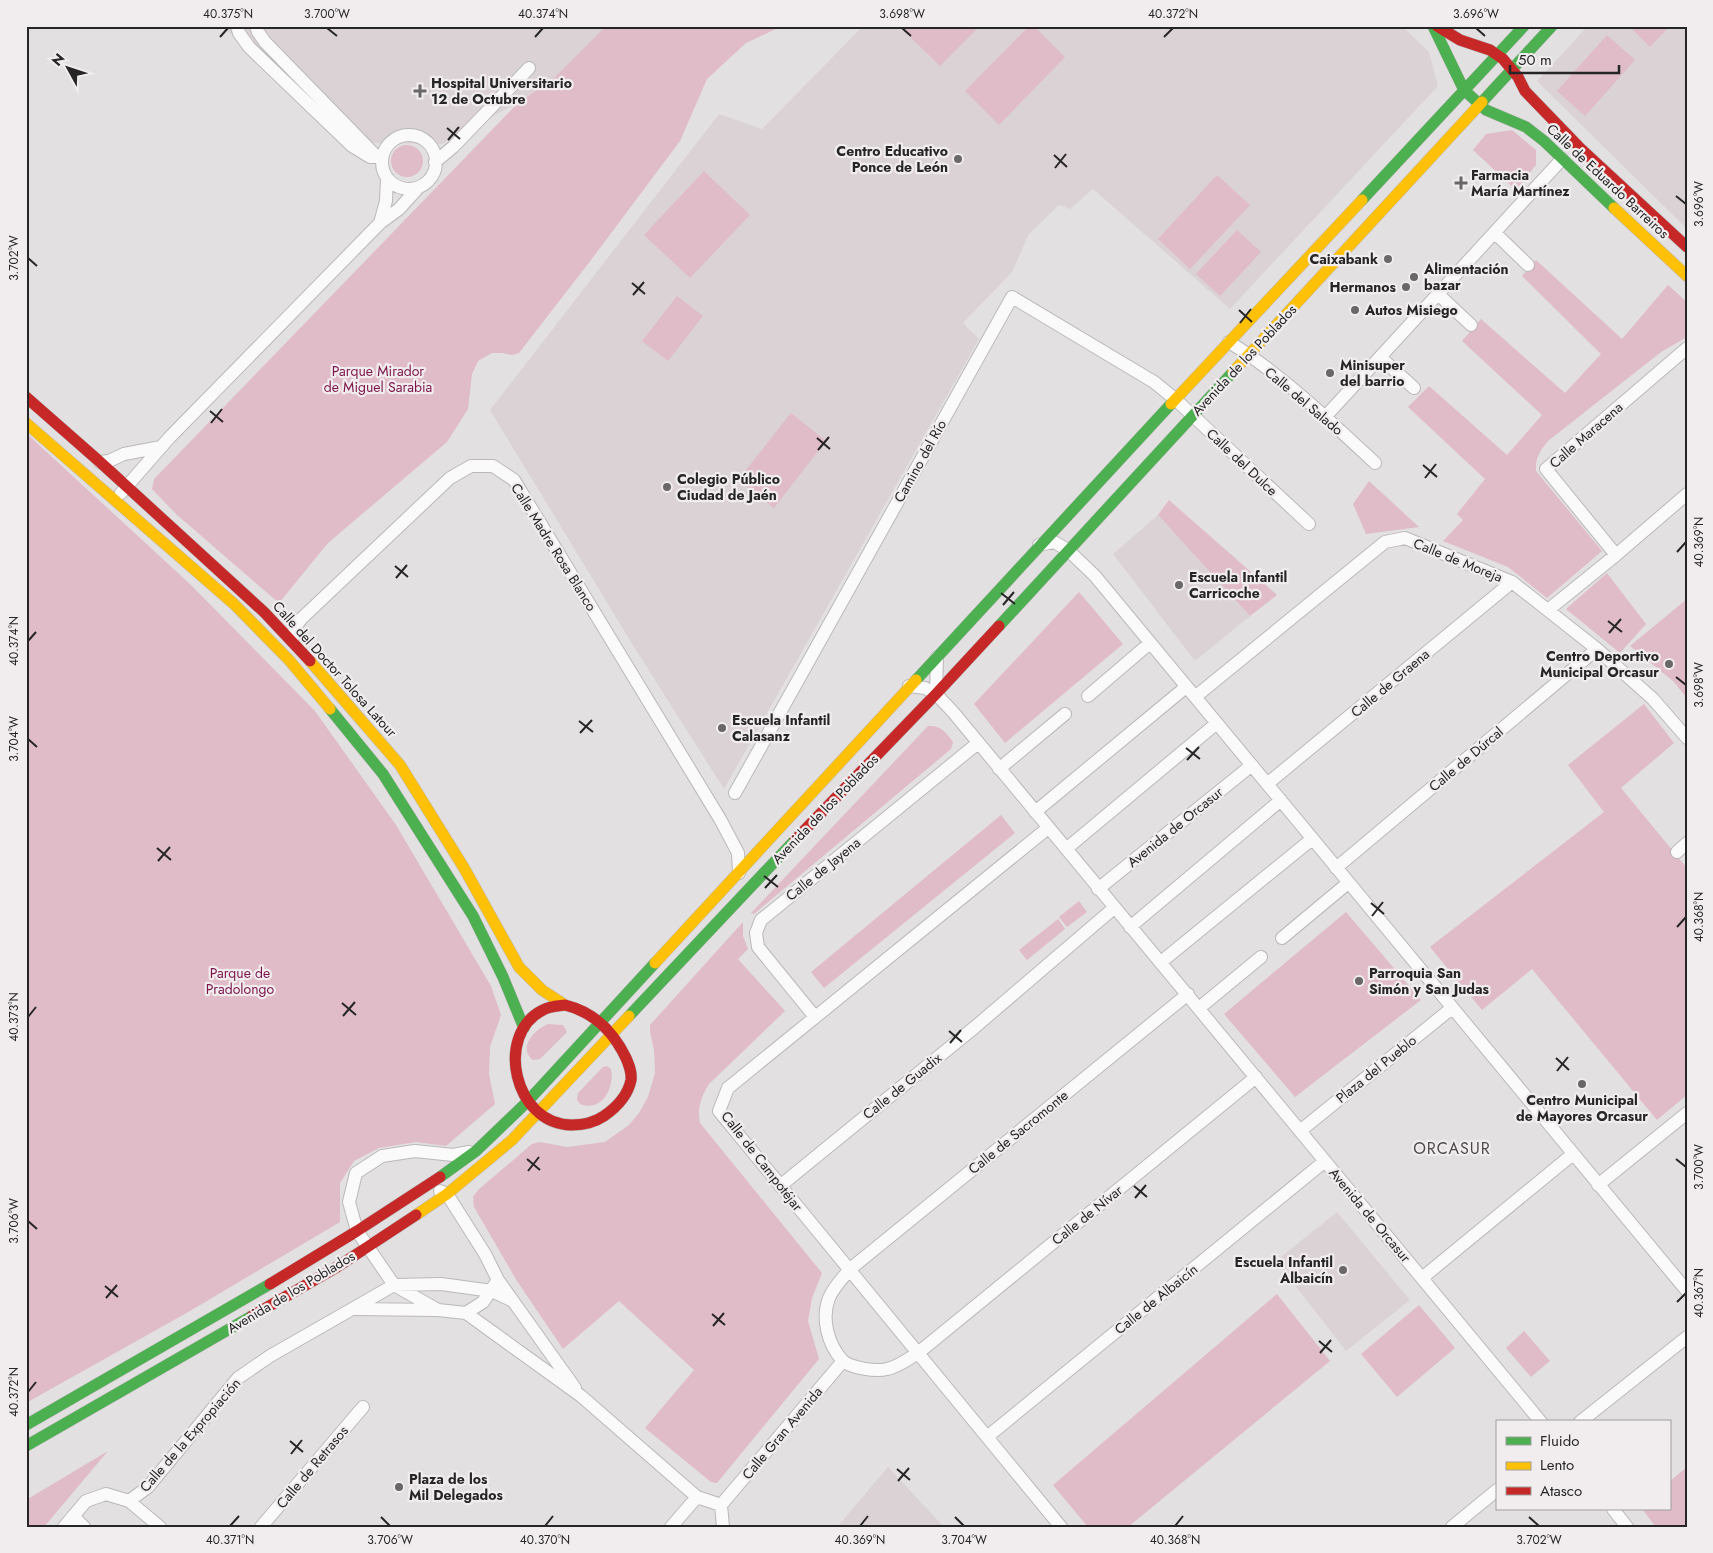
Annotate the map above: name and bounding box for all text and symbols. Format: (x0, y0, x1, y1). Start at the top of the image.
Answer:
text: 40.375°N (203, 5, 253, 23)
text: 3.700°W (304, 5, 350, 23)
text: 40.374°N (518, 5, 568, 23)
text: 3.698°W (879, 5, 925, 23)
text: 40.372°N (1148, 5, 1198, 23)
text: 3.696°W (1453, 5, 1499, 23)
north arrow (42, 42, 92, 92)
scale bar (1510, 42, 1619, 74)
text: N (47, 49, 69, 70)
text: 50 m (1518, 49, 1552, 71)
place label: Hospital Universitario 12 de Octubre (431, 73, 572, 109)
marker: Hospital Universitario 12 de Octubre (413, 84, 427, 98)
street label: Calle de Eduardo Barreiros (1542, 119, 1674, 243)
place label: Centro Educativo Ponce de León (836, 141, 948, 177)
marker: Centro Educativo Ponce de León (952, 153, 964, 165)
place label: Farmacia María Martínez (1471, 165, 1570, 201)
marker: Farmacia María Martínez (1455, 177, 1467, 189)
text: 3.696°W (1690, 181, 1708, 227)
text: 3.702°W (5, 235, 23, 281)
place label: Caixabank (1309, 249, 1378, 269)
marker: Caixabank (1382, 253, 1394, 265)
place label: Alimentación bazar (1423, 259, 1509, 295)
marker: Alimentación bazar (1408, 271, 1420, 283)
place label: Hermanos (1330, 277, 1397, 297)
marker: Hermanos (1400, 281, 1412, 293)
street label: Avenida de los Poblados (1187, 300, 1301, 420)
place label: Autos Misiego (1364, 300, 1458, 320)
marker: Autos Misiego (1349, 304, 1361, 316)
place label: Minisuper del barrio (1340, 355, 1405, 391)
park label: Parque Mirador de Miguel Sarabia (324, 361, 432, 397)
street label: Calle del Salado (1261, 362, 1348, 440)
marker: Minisuper del barrio (1324, 367, 1336, 379)
street label: Calle Maracena (1545, 397, 1627, 473)
street label: Camino del Río (889, 416, 951, 506)
street label: Calle del Dulce (1202, 424, 1282, 500)
place label: Colegio Público Ciudad de Jaén (677, 469, 780, 505)
street label: Calle Madre Rosa Blanco (506, 479, 602, 615)
marker: Colegio Público Ciudad de Jaén (661, 481, 673, 493)
text: 40.369°N (1690, 517, 1708, 567)
street label: Calle de Moreja (1410, 533, 1506, 587)
place label: Escuela Infantil Carricoche (1189, 567, 1287, 603)
marker: Escuela Infantil Carricoche (1173, 579, 1185, 591)
street label: Calle del Doctor Tolosa Latour (268, 597, 402, 742)
text: 40.374°N (5, 616, 23, 666)
street label: Calle de Graena (1346, 644, 1434, 722)
place label: Centro Deportivo Municipal Orcasur (1540, 646, 1659, 682)
marker: Centro Deportivo Municipal Orcasur (1663, 658, 1675, 670)
text: 3.698°W (1690, 662, 1708, 708)
place label: Escuela Infantil Calasanz (732, 710, 830, 746)
text: 3.704°W (5, 716, 23, 762)
marker: Escuela Infantil Calasanz (716, 722, 728, 734)
street label: Calle de Dúrcal (1424, 722, 1508, 796)
street label: Avenida de los Poblados (767, 749, 883, 868)
street label: Avenida de Orcasur (1123, 782, 1227, 872)
street label: Calle de Jayena (781, 833, 865, 905)
text: 40.368°N (1690, 892, 1708, 942)
park label: Parque de Pradolongo (206, 963, 275, 999)
place label: Parroquia San Simón y San Judas (1369, 963, 1489, 999)
marker: Parroquia San Simón y San Judas (1353, 975, 1365, 987)
text: 40.373°N (5, 992, 23, 1042)
street label: Plaza del Pueblo (1331, 1030, 1421, 1108)
street label: Calle de Guadix (858, 1048, 946, 1124)
marker: Centro Municipal de Mayores Orcasur (1576, 1078, 1588, 1090)
street label: Calle de Sacromonte (964, 1085, 1072, 1179)
place label: Centro Municipal de Mayores Orcasur (1516, 1090, 1648, 1126)
street label: Calle de Campotéjar (717, 1107, 808, 1215)
district label: ORCASUR (1413, 1137, 1491, 1160)
text: 3.700°W (1690, 1144, 1708, 1190)
street label: Avenida de Orcasur (1324, 1163, 1416, 1267)
street label: Calle de Nívar (1047, 1180, 1127, 1250)
text: 3.706°W (5, 1198, 23, 1244)
street label: Avenida de los Poblados (223, 1246, 359, 1338)
place label: Escuela Infantil Albaicín (1235, 1252, 1333, 1288)
street label: Calle de Albaicín (1110, 1259, 1202, 1339)
marker: Escuela Infantil Albaicín (1337, 1264, 1349, 1276)
text: 40.367°N (1690, 1268, 1708, 1318)
text: 40.372°N (5, 1367, 23, 1417)
street label: Calle de la Expropiación (135, 1374, 245, 1496)
street label: Calle Gran Avenida (737, 1382, 827, 1484)
legend (1496, 1420, 1670, 1510)
street label: Calle de Retrasos (271, 1421, 353, 1513)
text: Fluido (1540, 1430, 1579, 1452)
text: Lento (1540, 1454, 1574, 1476)
place label: Plaza de los Mil Delegados (409, 1469, 503, 1505)
text: Atasco (1540, 1480, 1582, 1502)
marker: Plaza de los Mil Delegados (393, 1481, 405, 1493)
text: 40.371°N (206, 1531, 254, 1549)
text: 3.706°W (367, 1531, 413, 1549)
text: 40.370°N (520, 1531, 570, 1549)
text: 40.369°N (835, 1531, 885, 1549)
text: 3.704°W (941, 1531, 987, 1549)
text: 40.368°N (1150, 1531, 1200, 1549)
text: 3.702°W (1516, 1531, 1562, 1549)

